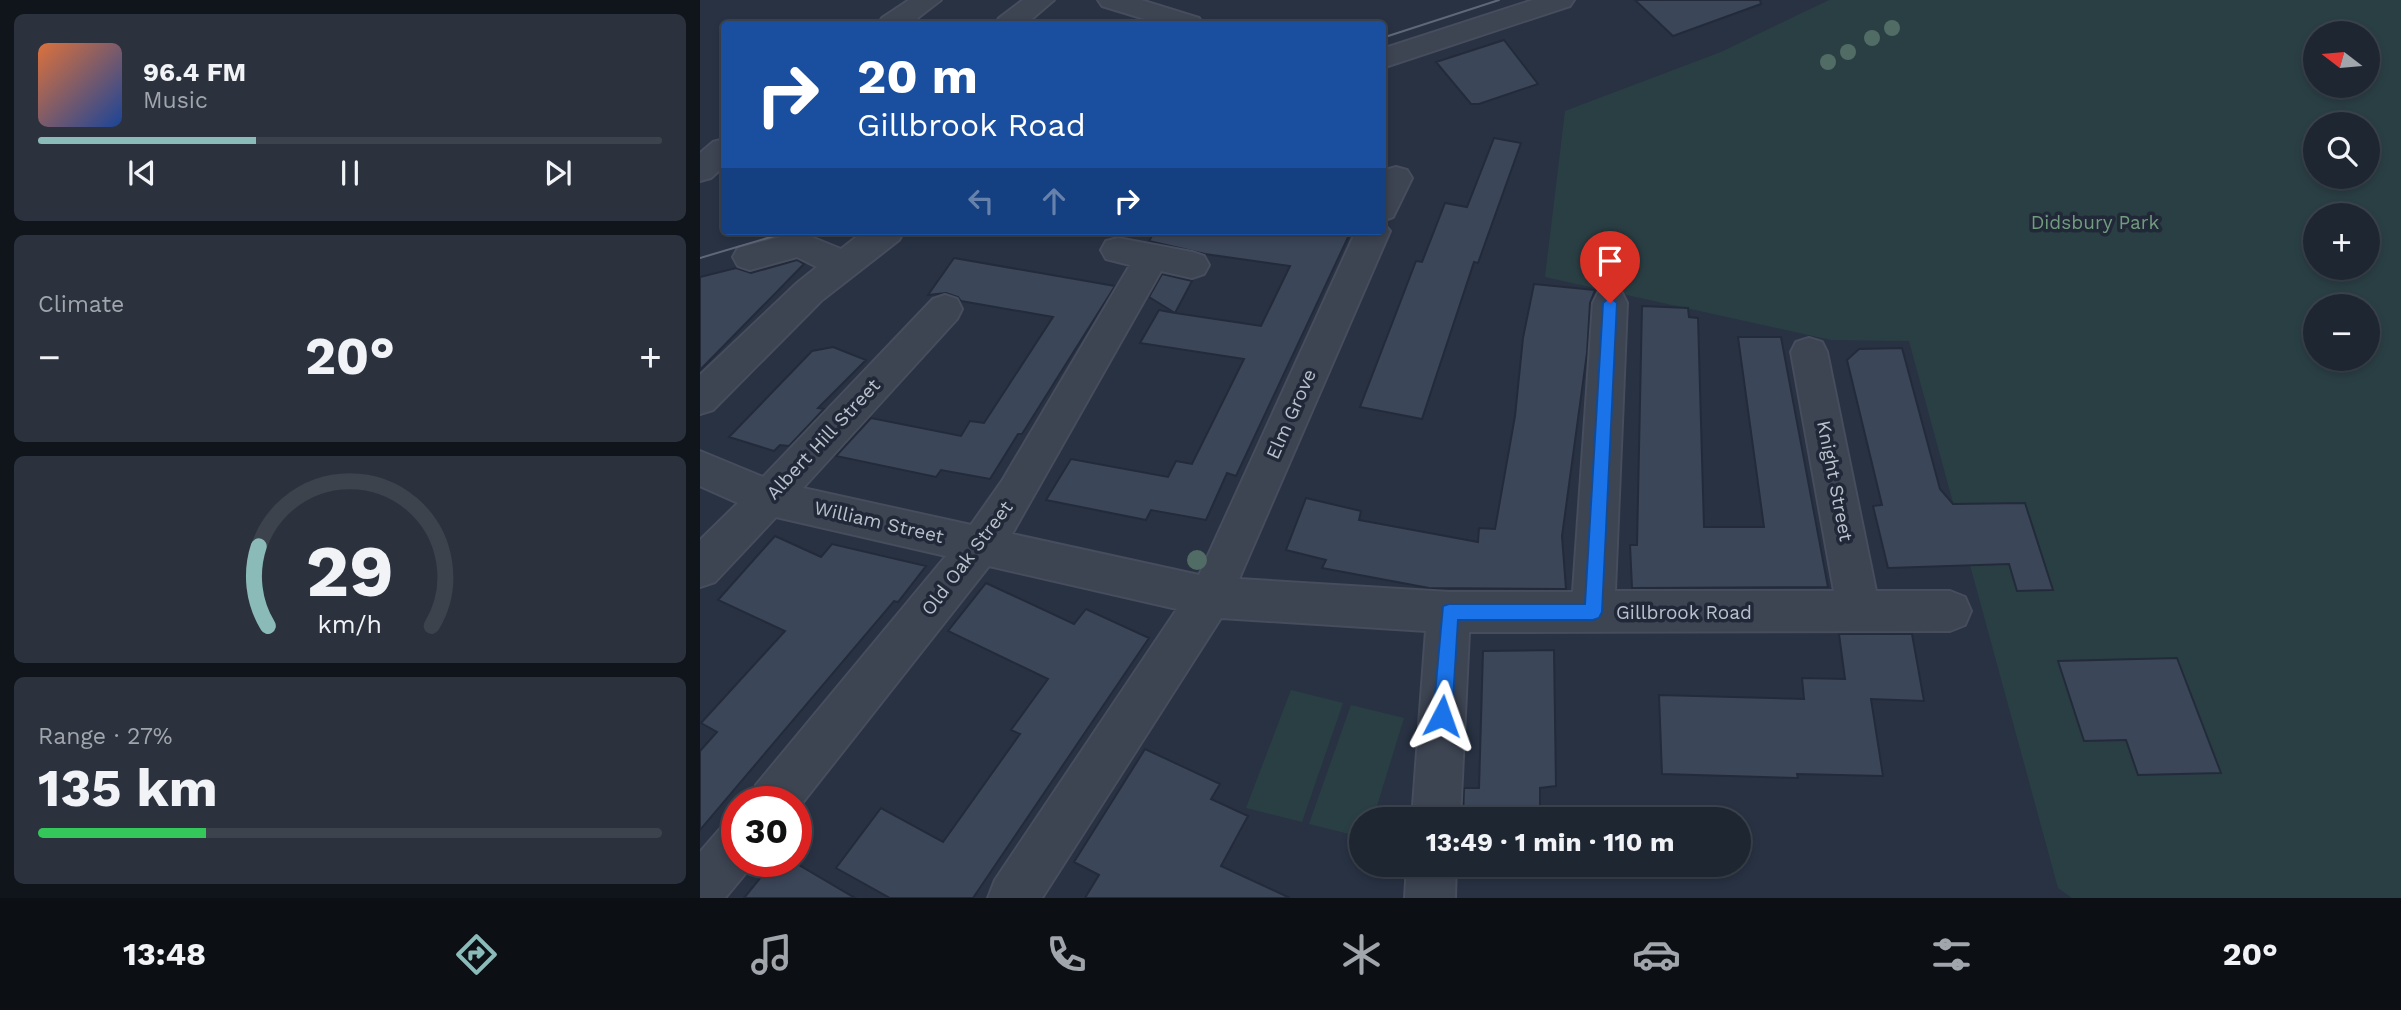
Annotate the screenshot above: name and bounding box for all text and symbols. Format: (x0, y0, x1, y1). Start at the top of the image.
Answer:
north arrow (2303, 21, 2380, 98)
map controls (2303, 21, 2380, 371)
text: 20 m (857, 47, 978, 105)
icon: right (742, 49, 833, 140)
text: 96.4 FM (143, 57, 246, 87)
text: Music (143, 87, 208, 114)
text: Gillbrook Road (857, 106, 1086, 144)
button: search (2303, 112, 2380, 189)
icon: previous (123, 154, 161, 192)
icon: pause (331, 154, 369, 192)
icon: next (539, 154, 577, 192)
icon: left (962, 182, 1000, 220)
icon: ahead (1035, 182, 1073, 220)
icon: right (1108, 182, 1146, 220)
button: + (2303, 203, 2380, 280)
park label: Didsbury Park (2031, 211, 2160, 234)
pin (1580, 231, 1640, 303)
icon: arrive (1591, 242, 1629, 280)
text: Climate (38, 291, 124, 318)
button: − (2303, 294, 2380, 371)
text: 20° (305, 326, 395, 387)
text: − (38, 335, 61, 379)
text: + (639, 335, 662, 379)
street label: Elm Grove (1261, 365, 1321, 463)
street label: Albert Hill Street (761, 374, 885, 504)
street label: Knight Street (1812, 419, 1858, 543)
street label: William Street (812, 496, 946, 548)
street label: Old Oak Street (916, 496, 1018, 620)
text: 29 (306, 528, 394, 614)
street label: Gillbrook Road (1616, 601, 1752, 624)
text: km/h (318, 609, 382, 638)
position arrow (1405, 679, 1479, 753)
text: Range · 27% (38, 723, 172, 750)
text: 135 km (38, 758, 218, 819)
speed limit sign: 30 (721, 786, 812, 877)
text: 13:49 · 1 min · 110 m (1426, 827, 1674, 857)
icon: directions (452, 930, 501, 979)
icon: music (747, 930, 796, 979)
icon: phone (1042, 930, 1091, 979)
icon: climate (1337, 930, 1386, 979)
icon: car (1632, 930, 1681, 979)
icon: filters (1927, 930, 1976, 979)
text: 13:48 (123, 935, 206, 973)
text: 20° (2222, 935, 2278, 973)

